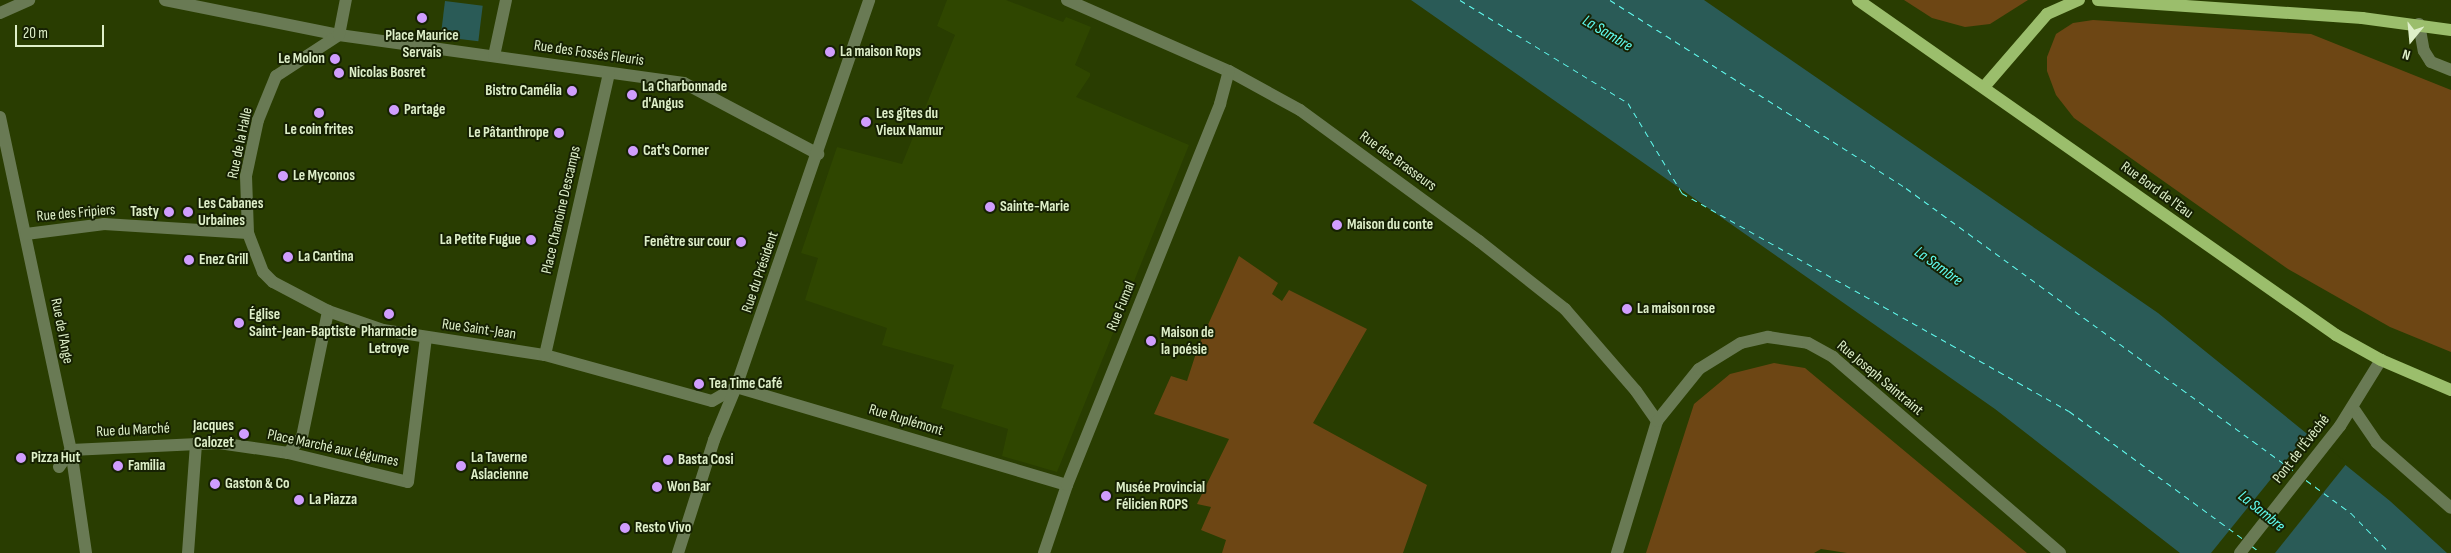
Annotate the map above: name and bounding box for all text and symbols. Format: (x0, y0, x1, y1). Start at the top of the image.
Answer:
marker: Place Maurice Servais (416, 12, 428, 24)
water label: La Sambre (1579, 12, 1635, 56)
scale bar (18, 15, 106, 47)
north arrow (2386, 15, 2436, 65)
text: 20 m (23, 24, 48, 43)
place label: Place Maurice Servais (385, 26, 459, 61)
street label: Rue des Fossés Fleuris (533, 36, 645, 70)
place label: La maison Rops (840, 43, 921, 61)
marker: La maison Rops (824, 46, 836, 58)
text: N (2400, 46, 2413, 64)
place label: Le Molon (278, 50, 325, 68)
marker: Le Molon (329, 53, 341, 65)
place label: Nicolas Bosret (349, 64, 425, 82)
marker: Nicolas Bosret (333, 67, 345, 79)
place label: La Charbonnade d'Angus (642, 77, 727, 112)
place label: Bistro Camélia (485, 82, 562, 100)
marker: Bistro Camélia (566, 85, 578, 97)
marker: La Charbonnade d'Angus (626, 89, 638, 101)
place label: Partage (404, 101, 445, 119)
marker: Partage (388, 104, 400, 116)
place label: Les gîtes du Vieux Namur (876, 104, 943, 139)
street label: Rue de la Halle (224, 106, 256, 180)
marker: Le coin frites (313, 107, 325, 119)
marker: Les gîtes du Vieux Namur (860, 116, 872, 128)
place label: Le coin frites (285, 121, 353, 139)
place label: Le Pâtanthrope (468, 124, 549, 142)
marker: Le Pâtanthrope (553, 127, 565, 139)
street label: Rue des Brasseurs (1356, 127, 1440, 195)
place label: Cat's Corner (643, 142, 709, 160)
street label: Place Chanoine Descamps (538, 144, 584, 276)
marker: Cat's Corner (627, 145, 639, 157)
street label: Rue Bord de l'Eau (2117, 158, 2197, 222)
place label: Le Myconos (293, 167, 355, 185)
marker: Le Myconos (277, 170, 289, 182)
place label: Les Cabanes Urbaines (198, 194, 263, 229)
place label: Sainte-Marie (1000, 198, 1069, 216)
street label: Rue des Fripiers (36, 201, 116, 225)
marker: Sainte-Marie (984, 201, 996, 213)
place label: Tasty (130, 203, 159, 221)
marker: Tasty (163, 206, 175, 218)
marker: Les Cabanes Urbaines (182, 206, 194, 218)
place label: Maison du conte (1347, 216, 1433, 234)
marker: Maison du conte (1331, 219, 1343, 231)
street label: Rue du Président (738, 229, 782, 315)
place label: La Petite Fugue (440, 231, 521, 249)
place label: Fenêtre sur cour (644, 233, 731, 251)
marker: La Petite Fugue (525, 234, 537, 246)
marker: Fenêtre sur cour (735, 236, 747, 248)
water label: La Sambre (1910, 243, 1966, 291)
place label: La Cantina (298, 248, 354, 266)
place label: Enez Grill (199, 251, 248, 269)
marker: La Cantina (282, 251, 294, 263)
marker: Enez Grill (183, 254, 195, 266)
street label: Rue Fumal (1103, 279, 1139, 333)
street label: Rue de l'Ange (47, 297, 77, 365)
place label: La maison rose (1637, 300, 1715, 318)
marker: La maison rose (1621, 303, 1633, 315)
place label: Église Saint-Jean-Baptiste (249, 305, 356, 340)
marker: Pharmacie Letroye (383, 308, 395, 320)
street label: Rue Saint-Jean (441, 315, 517, 343)
marker: Église Saint-Jean-Baptiste (233, 317, 245, 329)
place label: Pharmacie Letroye (361, 322, 417, 357)
place label: Maison de la poésie (1161, 323, 1214, 358)
marker: Maison de la poésie (1145, 335, 1157, 347)
street label: Rue Joseph Saintraint (1833, 337, 1927, 419)
place label: Tea Time Café (709, 375, 782, 393)
marker: Tea Time Café (693, 378, 705, 390)
street label: Rue Ruplémont (867, 400, 945, 440)
street label: Pont de l'Évêché (2269, 411, 2333, 487)
place label: Jacques Calozet (193, 416, 234, 451)
street label: Rue du Marché (96, 419, 170, 441)
street label: Place Marché aux Légumes (266, 425, 400, 471)
marker: Jacques Calozet (238, 428, 250, 440)
place label: La Taverne Aslacienne (471, 448, 529, 483)
place label: Pizza Hut (31, 449, 80, 467)
place label: Basta Cosi (678, 451, 733, 469)
marker: Pizza Hut (15, 452, 27, 464)
marker: Basta Cosi (662, 454, 674, 466)
place label: Familia (128, 457, 165, 475)
marker: Familia (112, 460, 124, 472)
marker: La Taverne Aslacienne (455, 460, 467, 472)
place label: Gaston & Co (225, 475, 290, 493)
marker: Gaston & Co (209, 478, 221, 490)
place label: Won Bar (667, 478, 711, 496)
place label: Musée Provincial Félicien ROPS (1116, 478, 1205, 513)
marker: Won Bar (651, 481, 663, 493)
water label: La Sambre (2234, 487, 2288, 537)
marker: Musée Provincial Félicien ROPS (1100, 490, 1112, 502)
place label: La Piazza (309, 491, 357, 509)
marker: La Piazza (293, 494, 305, 506)
place label: Resto Vivo (635, 519, 691, 537)
marker: Resto Vivo (619, 522, 631, 534)

